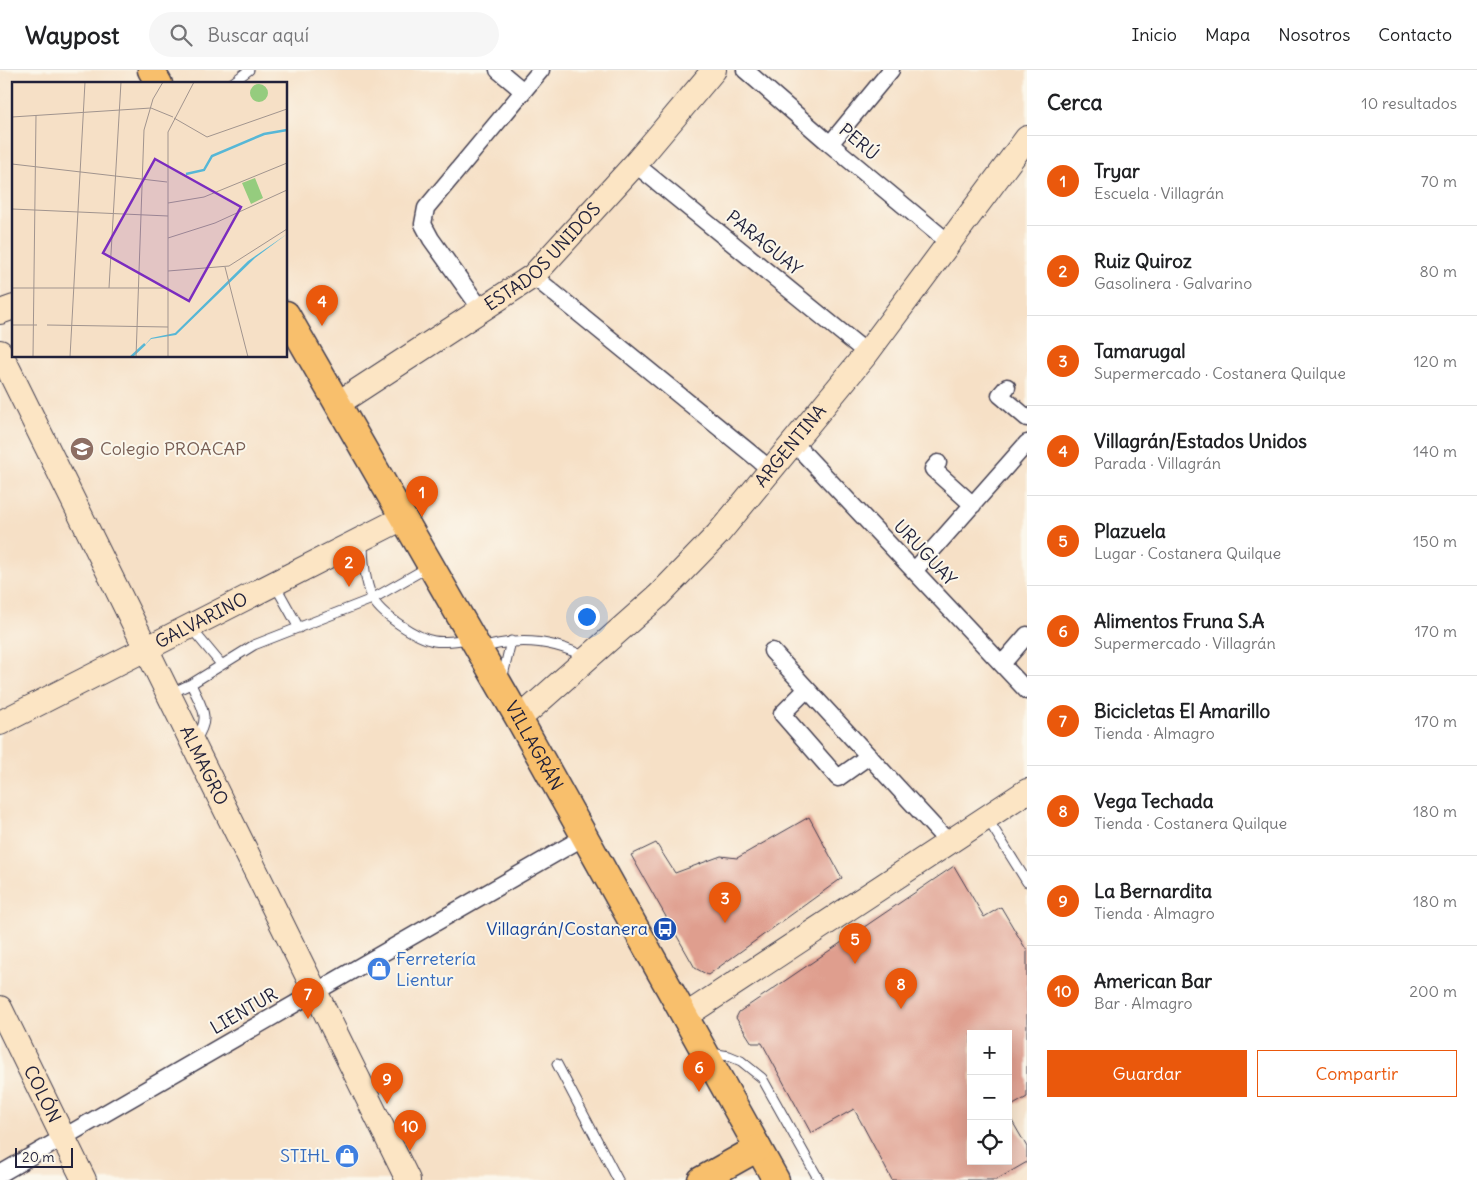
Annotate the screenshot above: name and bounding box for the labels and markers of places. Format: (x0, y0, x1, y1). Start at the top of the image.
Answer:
pin: 4 (306, 285, 338, 326)
school or university icon: Colegio PROACAP (69, 436, 95, 462)
place label: Colegio PROACAP (100, 437, 246, 460)
pin: 1 (406, 476, 438, 517)
pin: 2 (333, 546, 365, 587)
pin: 3 (709, 882, 741, 923)
bus stop icon: Villagrán/Costanera (652, 916, 678, 942)
place label: Villagrán/Costanera (486, 917, 648, 940)
pin: 5 (839, 923, 871, 964)
place label: Ferretería Lientur (396, 947, 476, 991)
shop icon: Ferretería Lientur (366, 956, 392, 982)
pin: 8 (885, 968, 917, 1009)
pin: 7 (292, 978, 324, 1019)
pin: 6 (683, 1051, 715, 1092)
pin: 9 (371, 1063, 403, 1104)
pin: 10 (394, 1110, 426, 1151)
shop icon: STIHL (334, 1143, 360, 1169)
place label: STIHL (280, 1144, 330, 1167)

